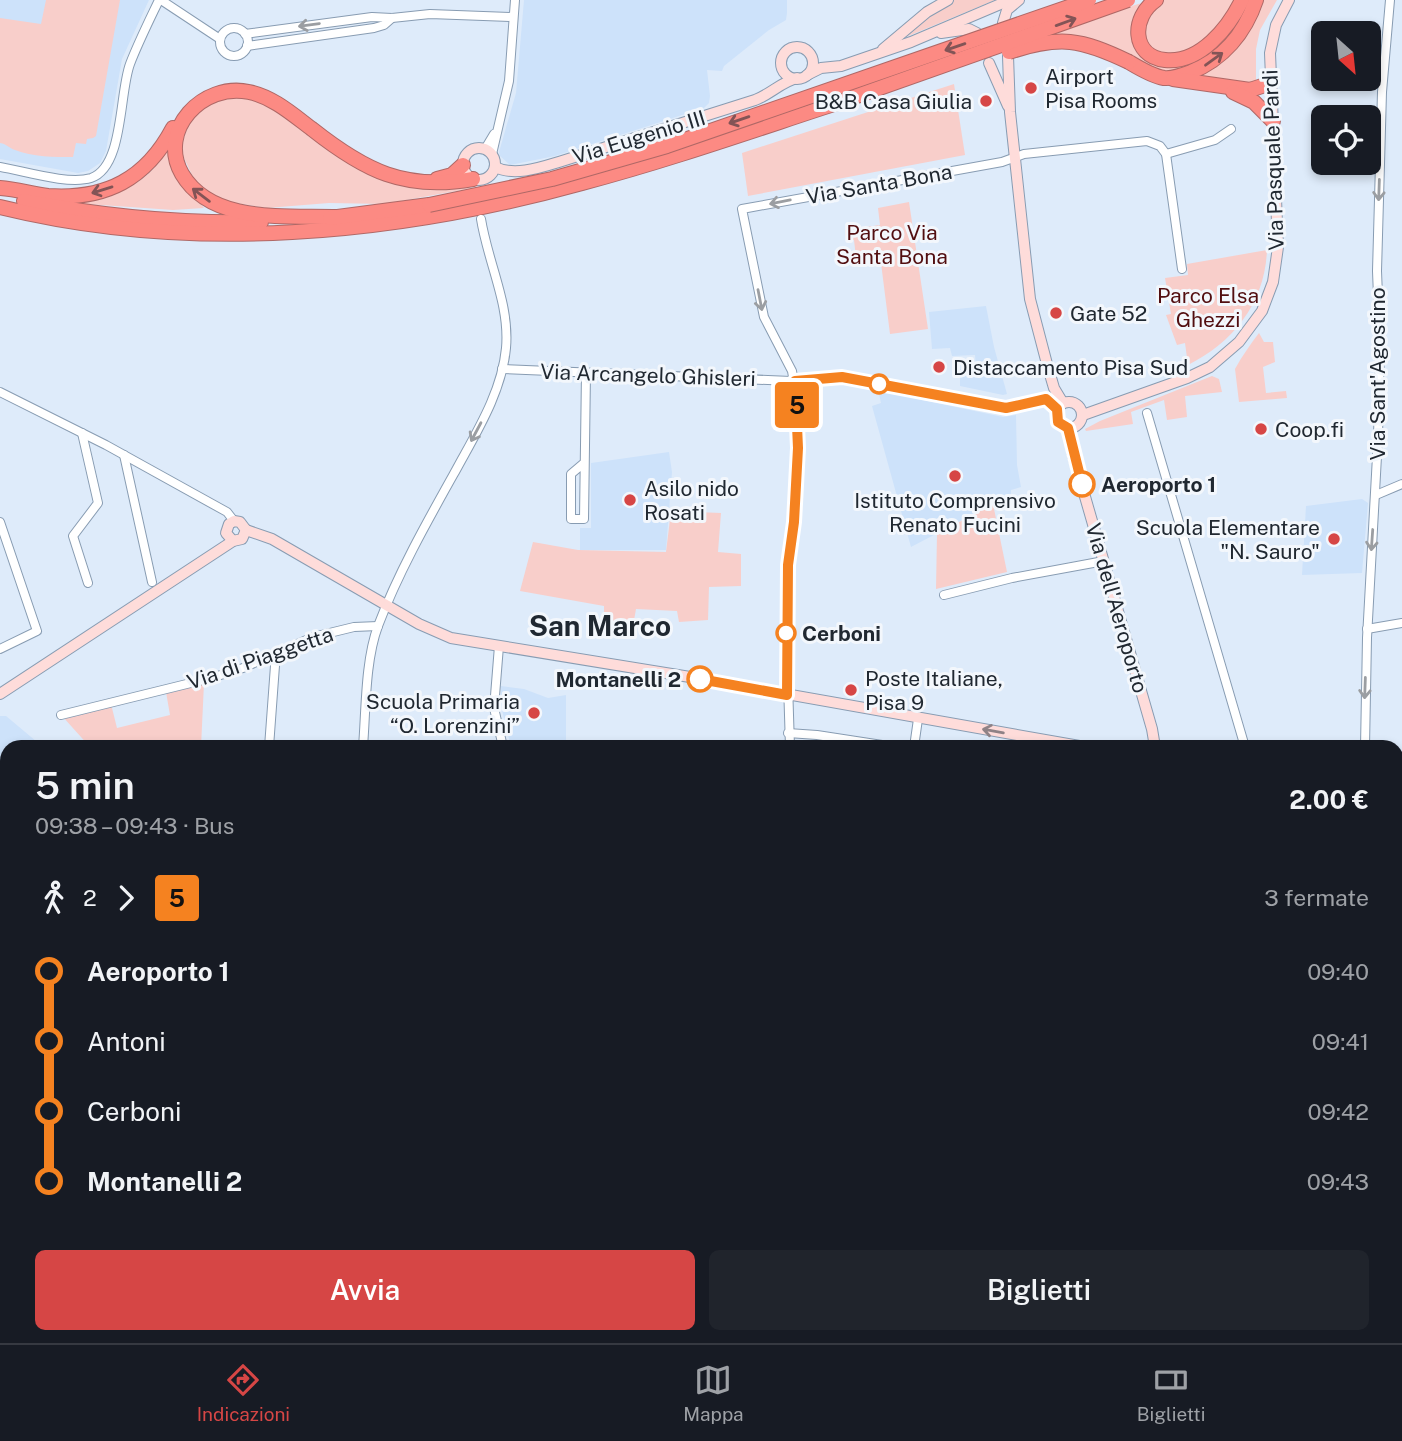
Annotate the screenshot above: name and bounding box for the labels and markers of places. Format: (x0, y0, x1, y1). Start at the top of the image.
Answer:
place label: Airport Pisa Rooms (1045, 64, 1157, 113)
marker: Airport Pisa Rooms (1023, 80, 1039, 96)
place label: B&B Casa Giulia (815, 89, 972, 114)
marker: B&B Casa Giulia (978, 93, 994, 109)
place label: Gate 52 (1070, 301, 1147, 326)
marker: Gate 52 (1048, 305, 1064, 321)
place label: Distaccamento Pisa Sud (953, 355, 1188, 380)
marker: Distaccamento Pisa Sud (931, 359, 947, 375)
unlabelled marker (869, 374, 889, 394)
place label: Coop.fi (1275, 417, 1344, 442)
marker: Coop.fi (1253, 421, 1269, 437)
marker: Istituto Comprensivo Renato Fucini (947, 468, 963, 484)
marker: Aeroporto 1 (1069, 471, 1095, 497)
place label: Aeroporto 1 (1101, 472, 1216, 497)
place label: Asilo nido Rosati (644, 476, 739, 525)
place label: Istituto Comprensivo Renato Fucini (854, 488, 1056, 537)
marker: Asilo nido Rosati (622, 492, 638, 508)
place label: Scuola Elementare "N. Sauro" (1136, 515, 1320, 564)
marker: Scuola Elementare "N. Sauro" (1326, 531, 1342, 547)
place label: Cerboni (802, 621, 881, 646)
marker: Cerboni (776, 623, 796, 643)
marker: Montanelli 2 (687, 666, 713, 692)
place label: Poste Italiane, Pisa 9 (865, 666, 1003, 715)
place label: Montanelli 2 (556, 667, 681, 692)
marker: Poste Italiane, Pisa 9 (843, 682, 859, 698)
place label: Scuola Primaria “O. Lorenzini” (366, 689, 520, 738)
marker: Scuola Primaria “O. Lorenzini” (526, 705, 542, 721)

